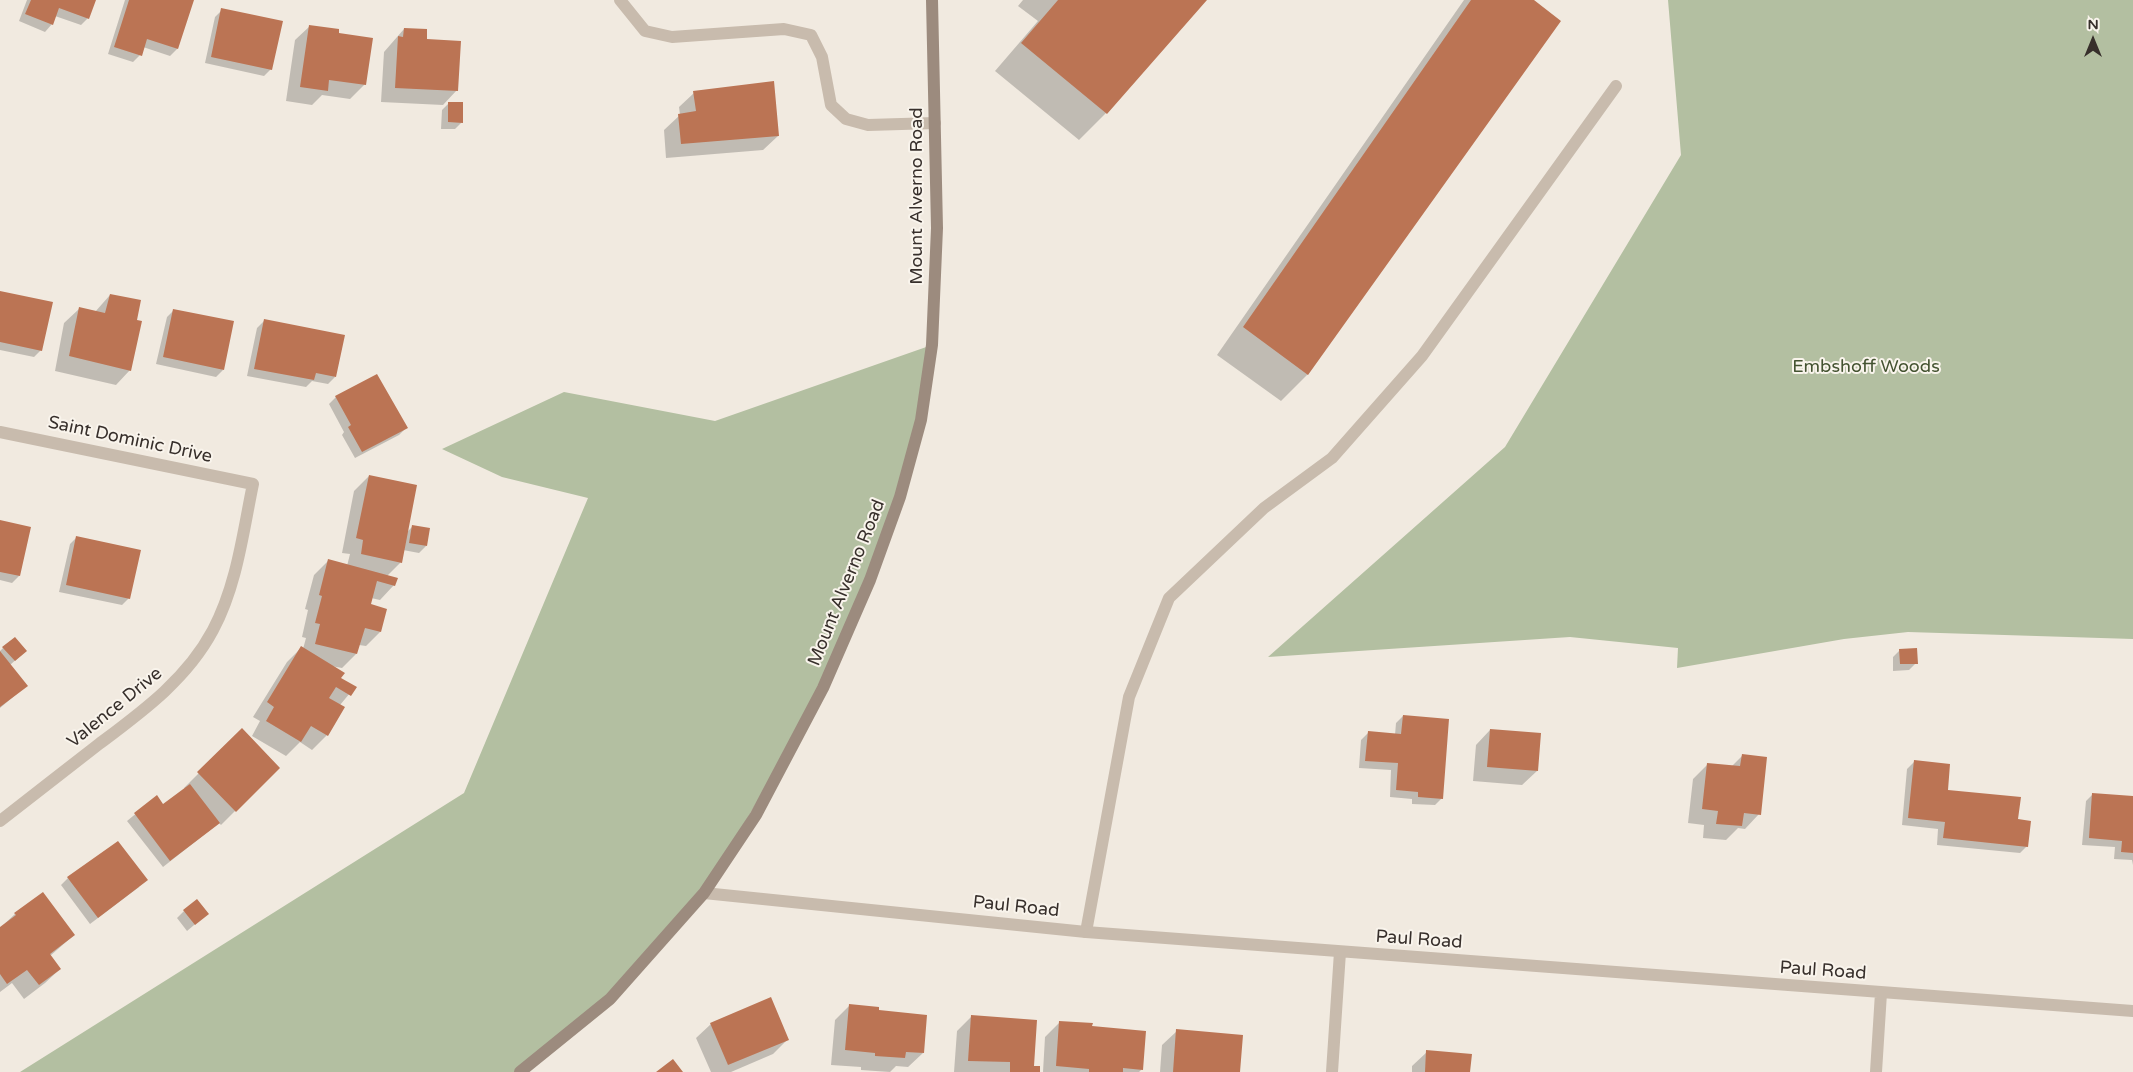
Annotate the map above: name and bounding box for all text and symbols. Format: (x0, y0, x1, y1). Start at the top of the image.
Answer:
north arrow (2068, 15, 2118, 65)
text: N (2087, 16, 2099, 33)
street label: Mount Alverno Road (906, 107, 928, 285)
park label: Embshoff Woods (1792, 356, 1940, 378)
street label: Saint Dominic Drive (46, 412, 214, 468)
street label: Mount Alverno Road (804, 497, 890, 669)
street label: Valence Drive (63, 663, 167, 753)
street label: Paul Road (972, 892, 1060, 922)
street label: Paul Road (1375, 926, 1463, 954)
street label: Paul Road (1779, 957, 1867, 985)

